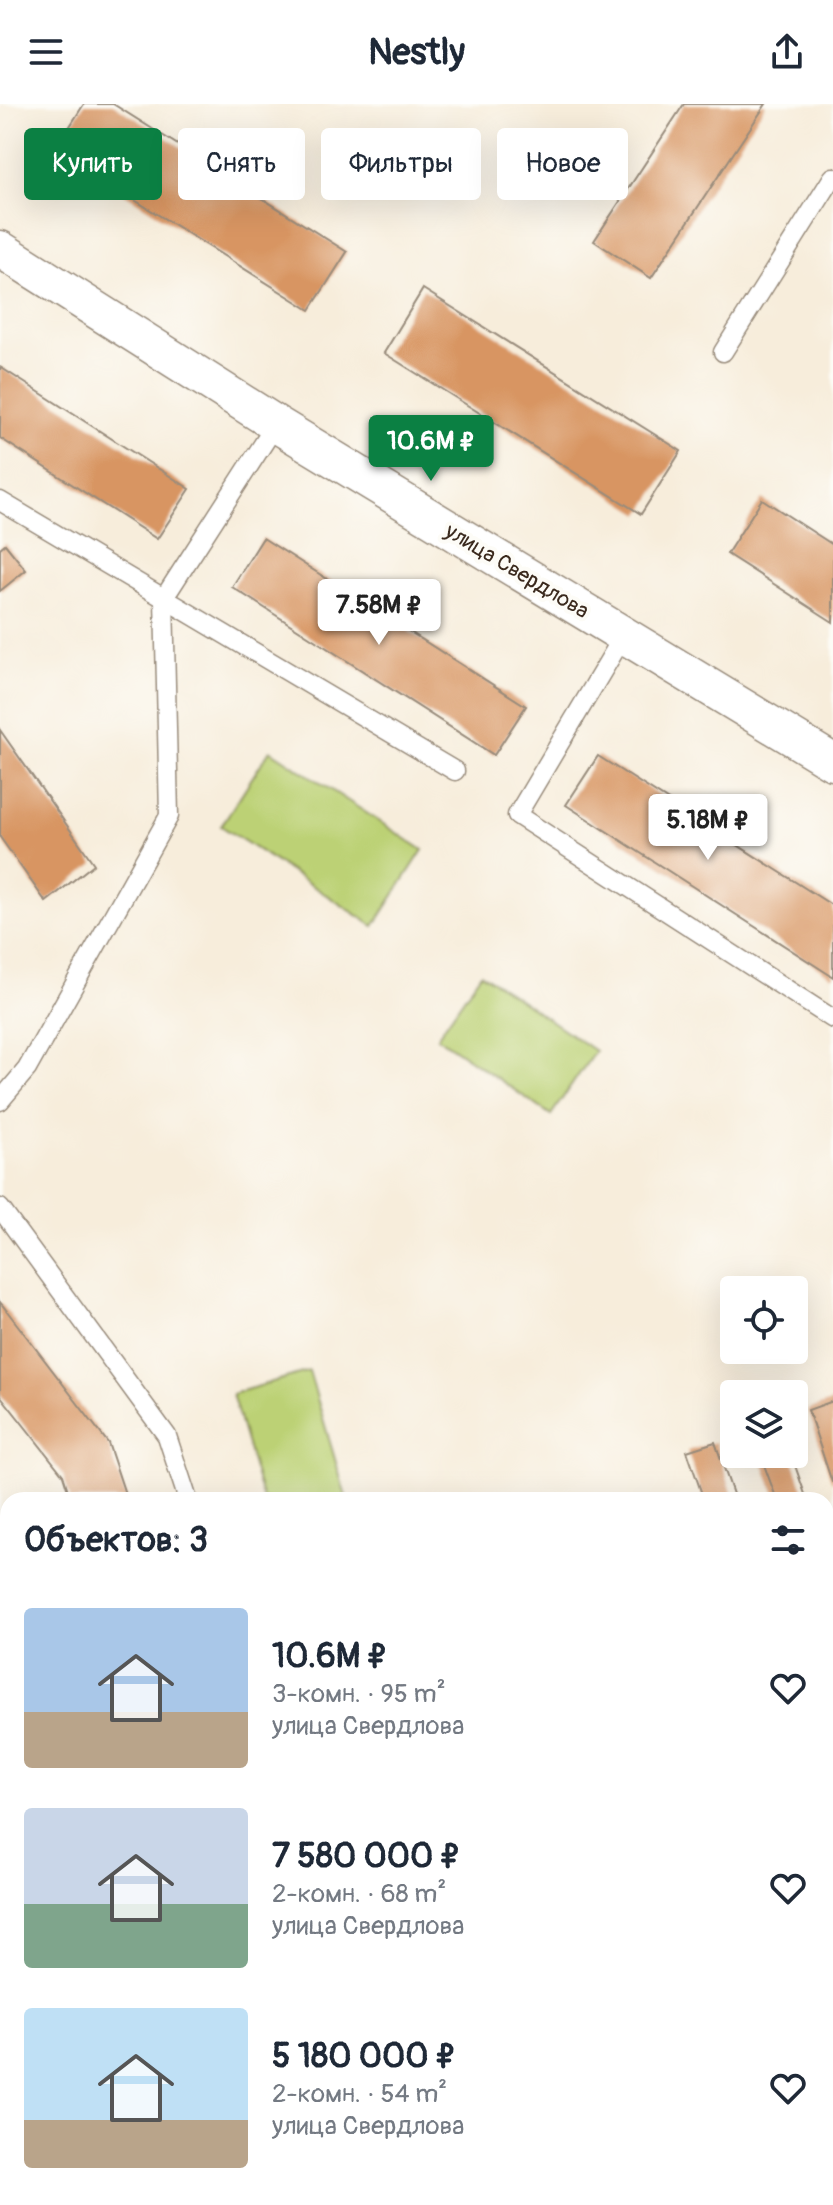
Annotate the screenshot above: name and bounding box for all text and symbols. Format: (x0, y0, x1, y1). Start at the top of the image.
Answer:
icon: menu (24, 30, 68, 74)
text: Nestly (368, 30, 465, 75)
icon: share (765, 30, 809, 74)
chip: Купить (24, 128, 162, 200)
chip: Снять (178, 128, 305, 200)
chip: Фильтры (321, 128, 481, 200)
chip: Новое (497, 128, 628, 200)
pin: 10.6M ₽ (357, 415, 505, 483)
text: 10.6M ₽ (387, 425, 475, 457)
street label: улица Свердлова (439, 517, 594, 625)
pin: 7.58M ₽ (305, 579, 453, 647)
text: 7.58M ₽ (336, 589, 422, 621)
pin: 5.18M ₽ (634, 794, 782, 862)
text: 5.18M ₽ (666, 804, 750, 836)
map controls (720, 1276, 808, 1468)
button: locate (720, 1276, 808, 1364)
button: layers (720, 1380, 808, 1468)
icon: filters (766, 1518, 810, 1562)
text: Объектов: 3 (24, 1519, 208, 1562)
text: 10.6M ₽ (272, 1635, 388, 1678)
icon: home (88, 1640, 184, 1736)
icon: heart (766, 1666, 810, 1710)
text: 3-комн. · 95 m² (272, 1678, 446, 1710)
text: улица Свердлова (272, 1710, 464, 1742)
text: 7 580 000 ₽ (272, 1835, 461, 1878)
icon: home (88, 1840, 184, 1936)
icon: heart (766, 1866, 810, 1910)
text: 2-комн. · 68 m² (272, 1878, 446, 1910)
text: улица Свердлова (272, 1910, 464, 1942)
text: 5 180 000 ₽ (272, 2035, 456, 2078)
icon: home (88, 2040, 184, 2136)
icon: heart (766, 2066, 810, 2110)
text: 2-комн. · 54 m² (272, 2078, 447, 2110)
text: улица Свердлова (272, 2110, 464, 2142)

